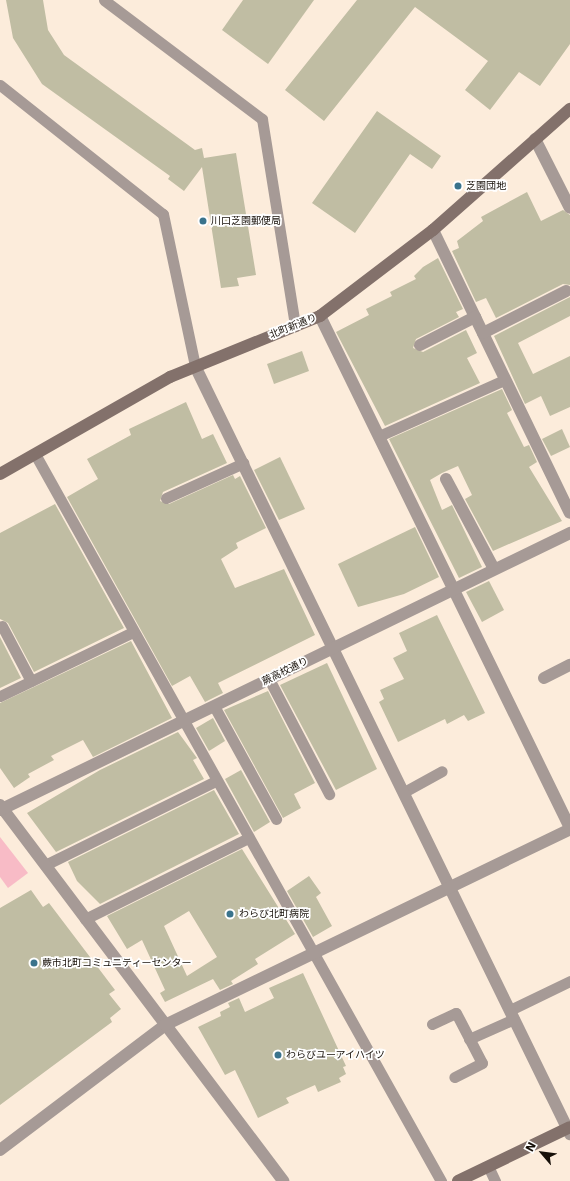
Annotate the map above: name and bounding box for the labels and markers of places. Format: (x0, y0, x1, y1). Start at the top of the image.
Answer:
place label: 芝園団地 (466, 180, 506, 192)
marker: 芝園団地 (453, 181, 463, 191)
place label: 川口芝園郵便局 (211, 215, 281, 227)
marker: 川口芝園郵便局 (198, 216, 208, 226)
marker: わらび北町病院 (224, 908, 236, 920)
place label: わらび北町病院 (239, 908, 309, 920)
place label: 蕨市北町コミュニティーセンター (42, 957, 192, 969)
marker: 蕨市北町コミュニティーセンター (29, 958, 39, 968)
place label: わらびユーアイハイツ (286, 1049, 386, 1061)
marker: わらびユーアイハイツ (273, 1050, 283, 1060)

